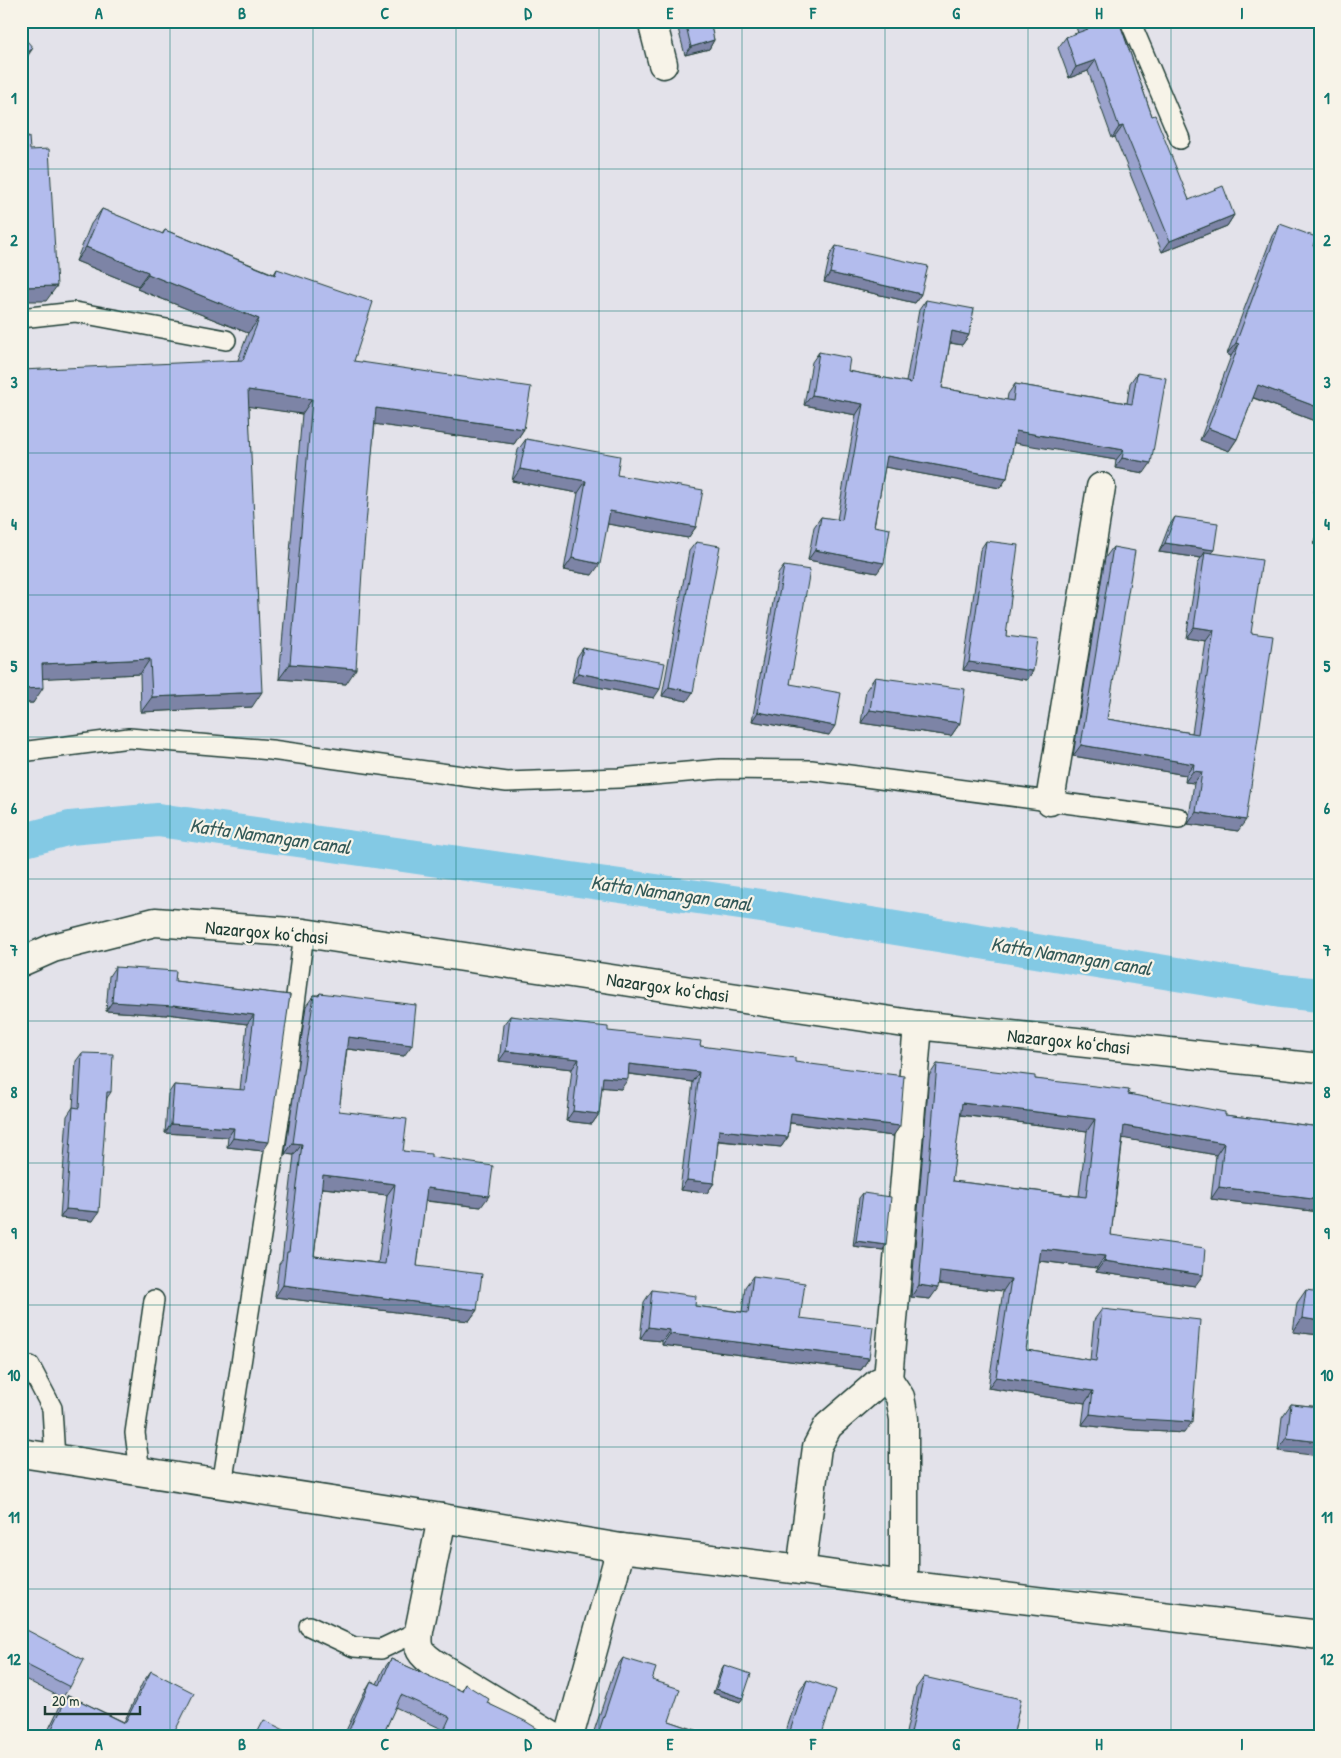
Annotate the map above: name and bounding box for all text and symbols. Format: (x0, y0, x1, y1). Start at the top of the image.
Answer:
text: A (95, 2, 103, 24)
text: B (238, 2, 246, 24)
text: C (381, 2, 390, 24)
text: D (524, 2, 532, 24)
text: E (666, 2, 674, 24)
text: F (809, 2, 817, 24)
text: G (952, 2, 960, 24)
text: H (1095, 2, 1103, 24)
text: I (1240, 2, 1244, 24)
text: 1 (11, 87, 17, 109)
text: 1 (1324, 87, 1330, 109)
text: 2 (10, 229, 18, 251)
text: 2 (1323, 229, 1331, 251)
text: 3 (10, 371, 18, 393)
text: 3 (1323, 371, 1331, 393)
text: 4 (11, 513, 17, 535)
text: 4 (1324, 513, 1330, 535)
text: 5 (11, 655, 18, 677)
text: 5 (1324, 655, 1331, 677)
text: 6 (11, 797, 18, 819)
text: 6 (1324, 797, 1331, 819)
water label: Katta Namangan canal (188, 811, 354, 861)
water label: Katta Namangan canal (589, 868, 755, 918)
street label: Nazargox koʻchasi (204, 914, 330, 950)
water label: Katta Namangan canal (989, 930, 1155, 983)
text: 7 (9, 939, 18, 961)
text: 7 (1322, 939, 1331, 961)
street label: Nazargox koʻchasi (605, 966, 731, 1008)
street label: Nazargox koʻchasi (1006, 1022, 1132, 1060)
text: 8 (11, 1081, 18, 1103)
text: 8 (1324, 1081, 1331, 1103)
text: 9 (11, 1222, 17, 1244)
text: 9 (1324, 1222, 1330, 1244)
text: 10 (8, 1364, 20, 1386)
text: 10 (1321, 1364, 1333, 1386)
text: 11 (8, 1506, 20, 1528)
text: 11 (1321, 1506, 1333, 1528)
text: 12 (7, 1648, 21, 1670)
text: 12 (1320, 1648, 1334, 1670)
scale bar (45, 1683, 140, 1715)
text: 20 m (52, 1690, 79, 1711)
text: A (95, 1733, 103, 1755)
text: B (238, 1733, 246, 1755)
text: C (381, 1733, 390, 1755)
text: D (524, 1733, 532, 1755)
text: E (666, 1733, 674, 1755)
text: F (809, 1733, 817, 1755)
text: G (952, 1733, 960, 1755)
text: H (1095, 1733, 1103, 1755)
text: I (1240, 1733, 1244, 1755)

